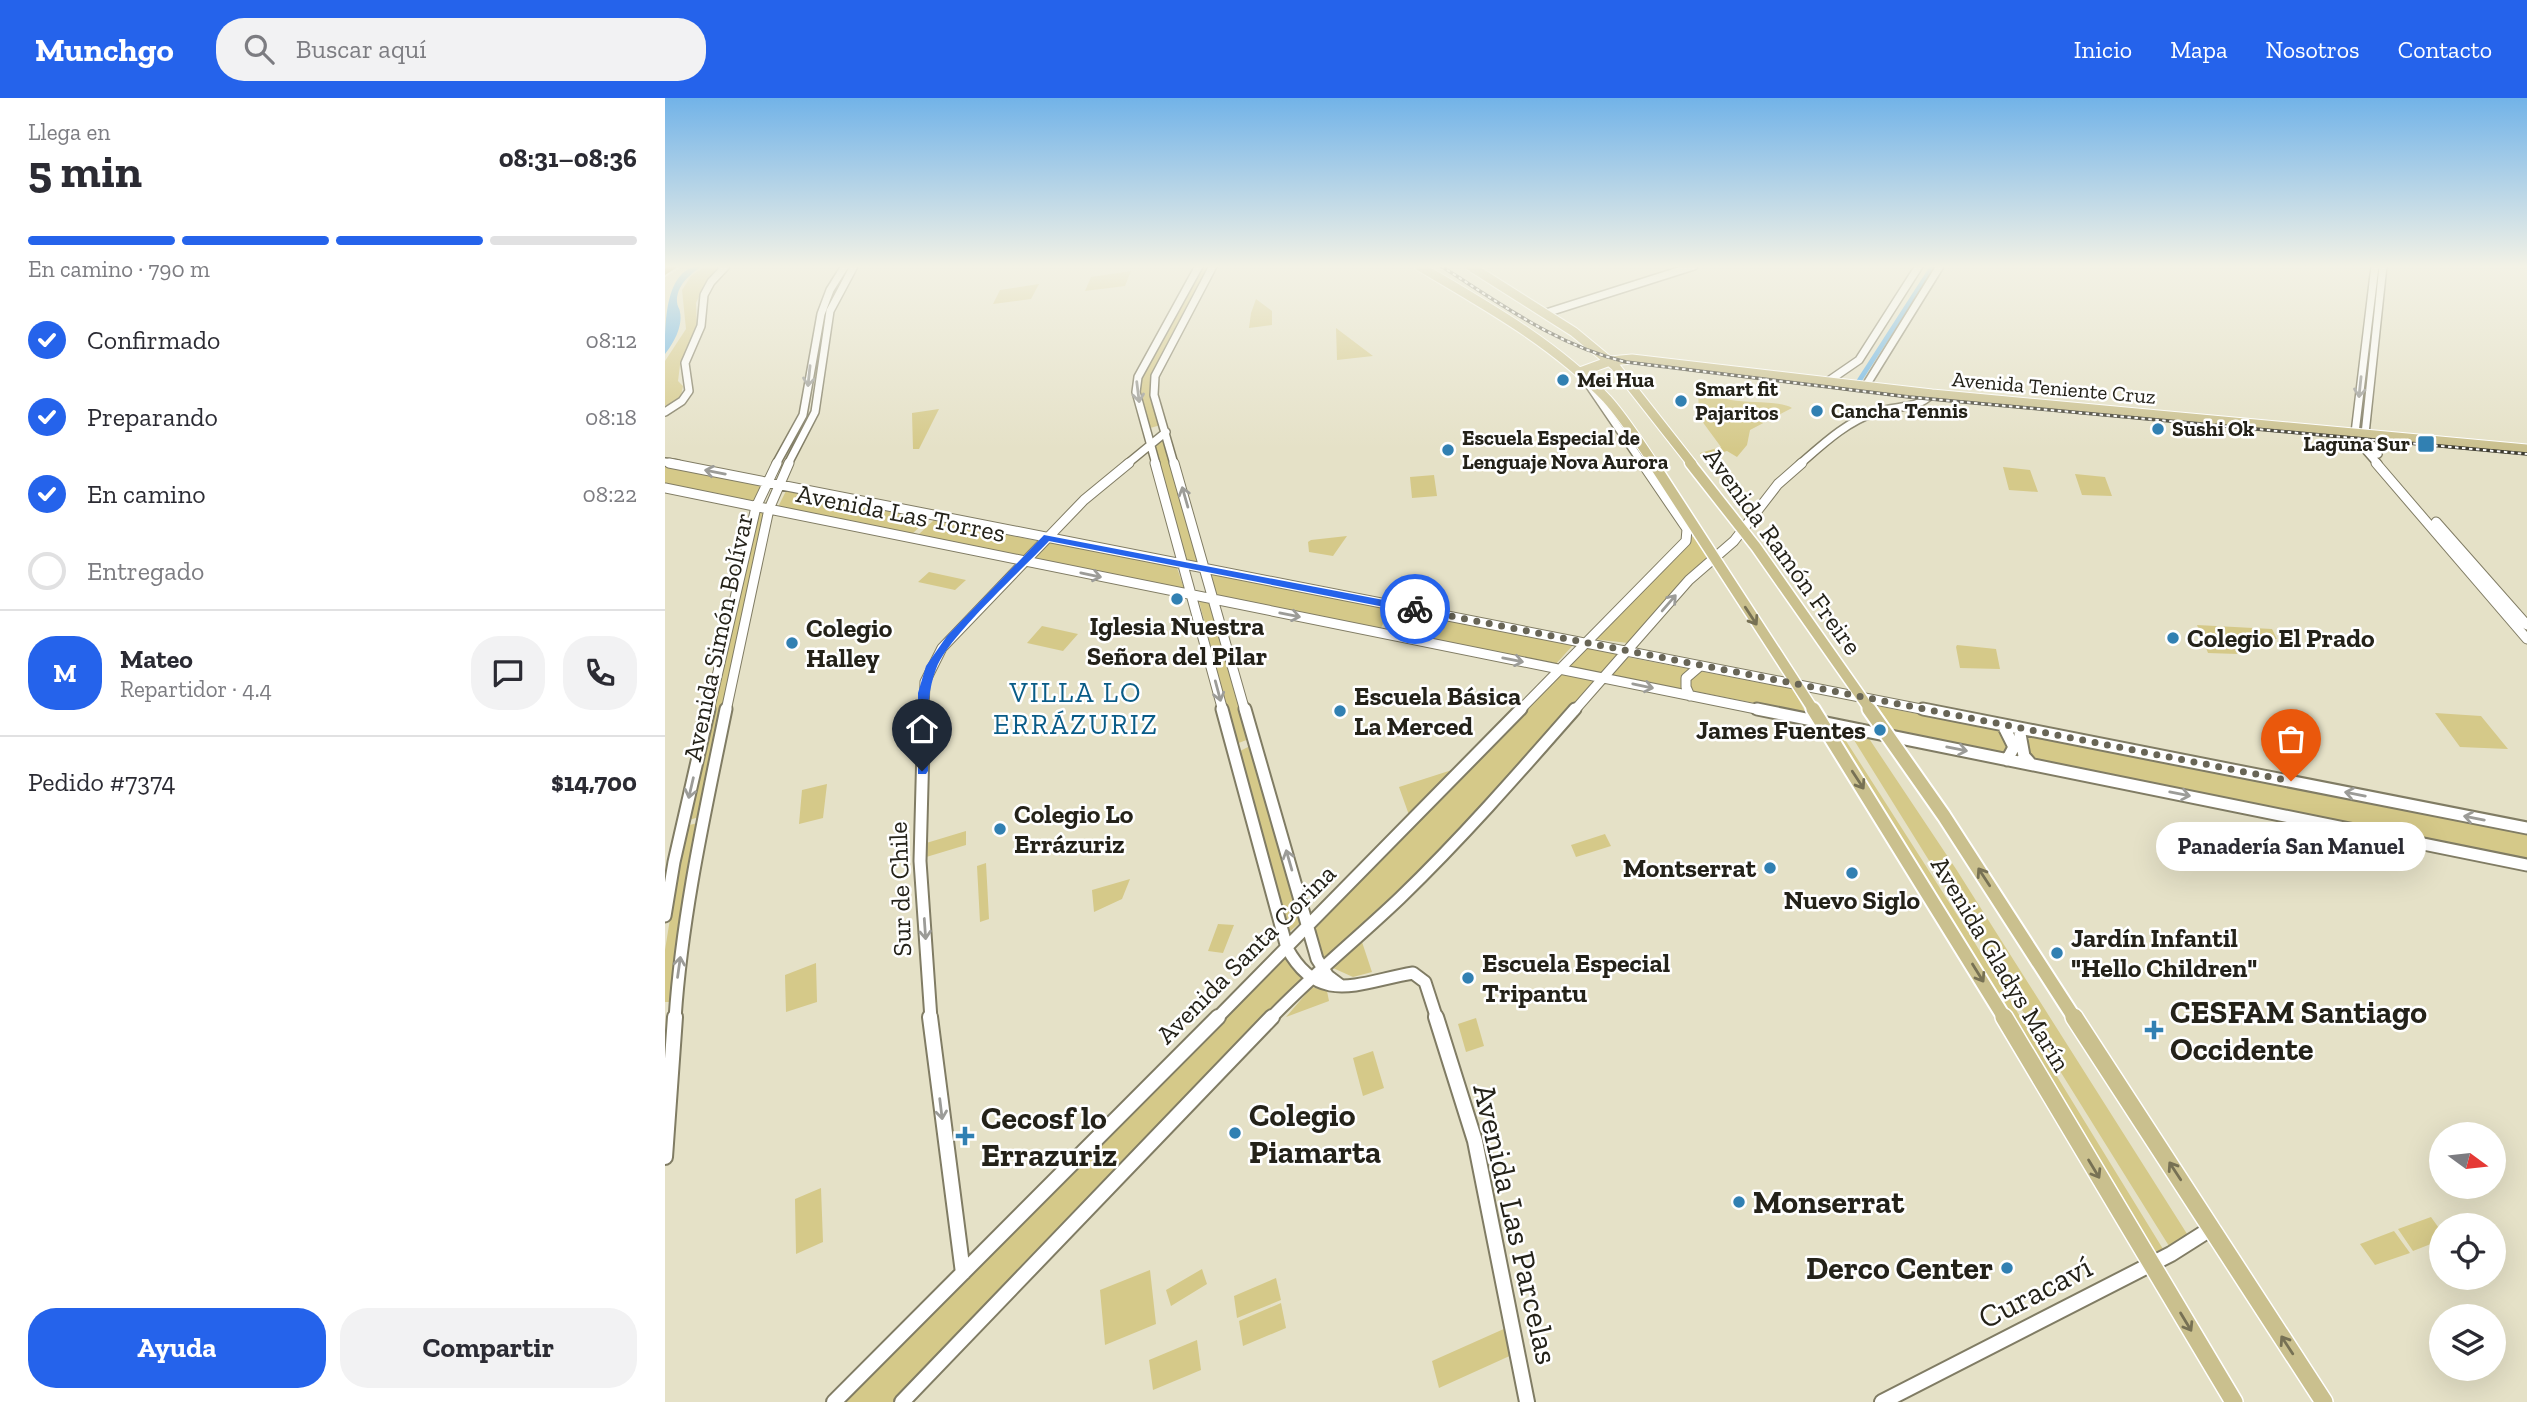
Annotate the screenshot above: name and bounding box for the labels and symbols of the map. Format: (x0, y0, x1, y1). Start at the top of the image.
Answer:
one-way arrow (802, 364, 815, 387)
street label: Avenida Teniente Cruz (1951, 366, 2157, 409)
place label: Mei Hua (1577, 367, 1655, 392)
marker: Mei Hua (1555, 372, 1571, 388)
one-way arrow (2353, 375, 2366, 398)
place label: Smart fit Pajaritos (1695, 376, 1779, 425)
one-way arrow (1132, 380, 1145, 403)
marker: Smart fit Pajaritos (1673, 393, 1689, 409)
place label: Cancha Tennis (1831, 398, 1968, 423)
marker: Cancha Tennis (1809, 403, 1825, 419)
place label: Sushi Ok (2172, 416, 2255, 441)
marker: Sushi Ok (2150, 421, 2166, 437)
place label: Escuela Especial de Lenguaje Nova Aurora (1462, 425, 1669, 474)
place label: Laguna Sur (2303, 431, 2410, 456)
marker: Laguna Sur (2416, 434, 2436, 454)
street label: Avenida Ramón Freire (1697, 441, 1869, 661)
marker: Escuela Especial de Lenguaje Nova Aurora (1440, 442, 1456, 458)
one-way arrow (704, 465, 727, 478)
street label: Avenida Las Torres (794, 477, 1008, 549)
one-way arrow (1178, 486, 1191, 509)
street label: Avenida Simón Bolívar (676, 510, 760, 764)
one-way arrow (1080, 569, 1102, 582)
courier (1380, 574, 1450, 644)
marker: Iglesia Nuestra Señora del Pilar (1169, 591, 1185, 607)
one-way arrow (1661, 594, 1677, 612)
one-way arrow (1744, 606, 1759, 625)
one-way arrow (1278, 609, 1301, 623)
place label: Iglesia Nuestra Señora del Pilar (1087, 610, 1267, 672)
place label: Colegio Halley (806, 612, 893, 674)
place label: Colegio El Prado (2187, 622, 2375, 654)
marker: Colegio El Prado (2165, 630, 2181, 646)
marker: Colegio Halley (784, 635, 800, 651)
one-way arrow (1501, 653, 1524, 667)
district label: VILLA LO ERRÁZURIZ (993, 676, 1159, 741)
one-way arrow (1212, 680, 1225, 702)
place label: Escuela Básica La Merced (1354, 680, 1521, 742)
one-way arrow (1631, 680, 1654, 694)
pin (892, 699, 952, 771)
marker: Escuela Básica La Merced (1332, 703, 1348, 719)
pin (2261, 709, 2321, 781)
place label: James Fuentes (1696, 714, 1866, 746)
marker: James Fuentes (1872, 722, 1888, 738)
one-way arrow (1945, 743, 1968, 757)
one-way arrow (1851, 770, 1866, 789)
one-way arrow (684, 776, 697, 799)
one-way arrow (2344, 787, 2367, 800)
one-way arrow (2168, 788, 2191, 802)
place label: Colegio Lo Errázuriz (1014, 798, 1134, 860)
one-way arrow (2463, 810, 2486, 824)
street label: Sur de Chile (882, 821, 918, 957)
marker: Colegio Lo Errázuriz (992, 821, 1008, 837)
callout: Panadería San Manuel (2156, 823, 2426, 872)
one-way arrow (1282, 849, 1295, 871)
street label: Avenida Gladys Marín (1924, 850, 2078, 1078)
place label: Montserrat (1623, 852, 1757, 884)
street label: Avenida Santa Corina (1150, 857, 1343, 1050)
marker: Montserrat (1762, 860, 1778, 876)
marker: Nuevo Siglo (1844, 865, 1860, 881)
one-way arrow (1977, 868, 1991, 888)
place label: Nuevo Siglo (1784, 884, 1921, 916)
one-way arrow (919, 917, 932, 939)
place label: Jardín Infantil "Hello Children" (2071, 922, 2257, 984)
marker: Jardín Infantil "Hello Children" (2049, 945, 2065, 961)
place label: Escuela Especial Tripantu (1482, 947, 1670, 1009)
one-way arrow (673, 956, 686, 979)
one-way arrow (1971, 963, 1985, 983)
marker: Escuela Especial Tripantu (1460, 970, 1476, 986)
place label: CESFAM Santiago Occidente (2170, 993, 2427, 1068)
marker: CESFAM Santiago Occidente (2144, 1020, 2164, 1040)
street label: Avenida Las Parcelas (1465, 1080, 1567, 1368)
place label: Colegio Piamarta (1249, 1096, 1381, 1171)
one-way arrow (935, 1097, 948, 1120)
place label: Cecosf lo Errazuriz (981, 1099, 1117, 1174)
north arrow (2429, 1122, 2506, 1199)
marker: Colegio Piamarta (1227, 1125, 1243, 1141)
marker: Cecosf lo Errazuriz (955, 1126, 975, 1146)
one-way arrow (2087, 1159, 2101, 1179)
one-way arrow (2167, 1162, 2182, 1181)
place label: Monserrat (1753, 1183, 1904, 1221)
marker: Monserrat (1731, 1194, 1747, 1210)
street label: Curacaví (1972, 1247, 2098, 1337)
place label: Derco Center (1806, 1249, 1993, 1287)
marker: Derco Center (1999, 1260, 2015, 1276)
one-way arrow (2179, 1311, 2193, 1331)
one-way arrow (2279, 1335, 2293, 1355)

